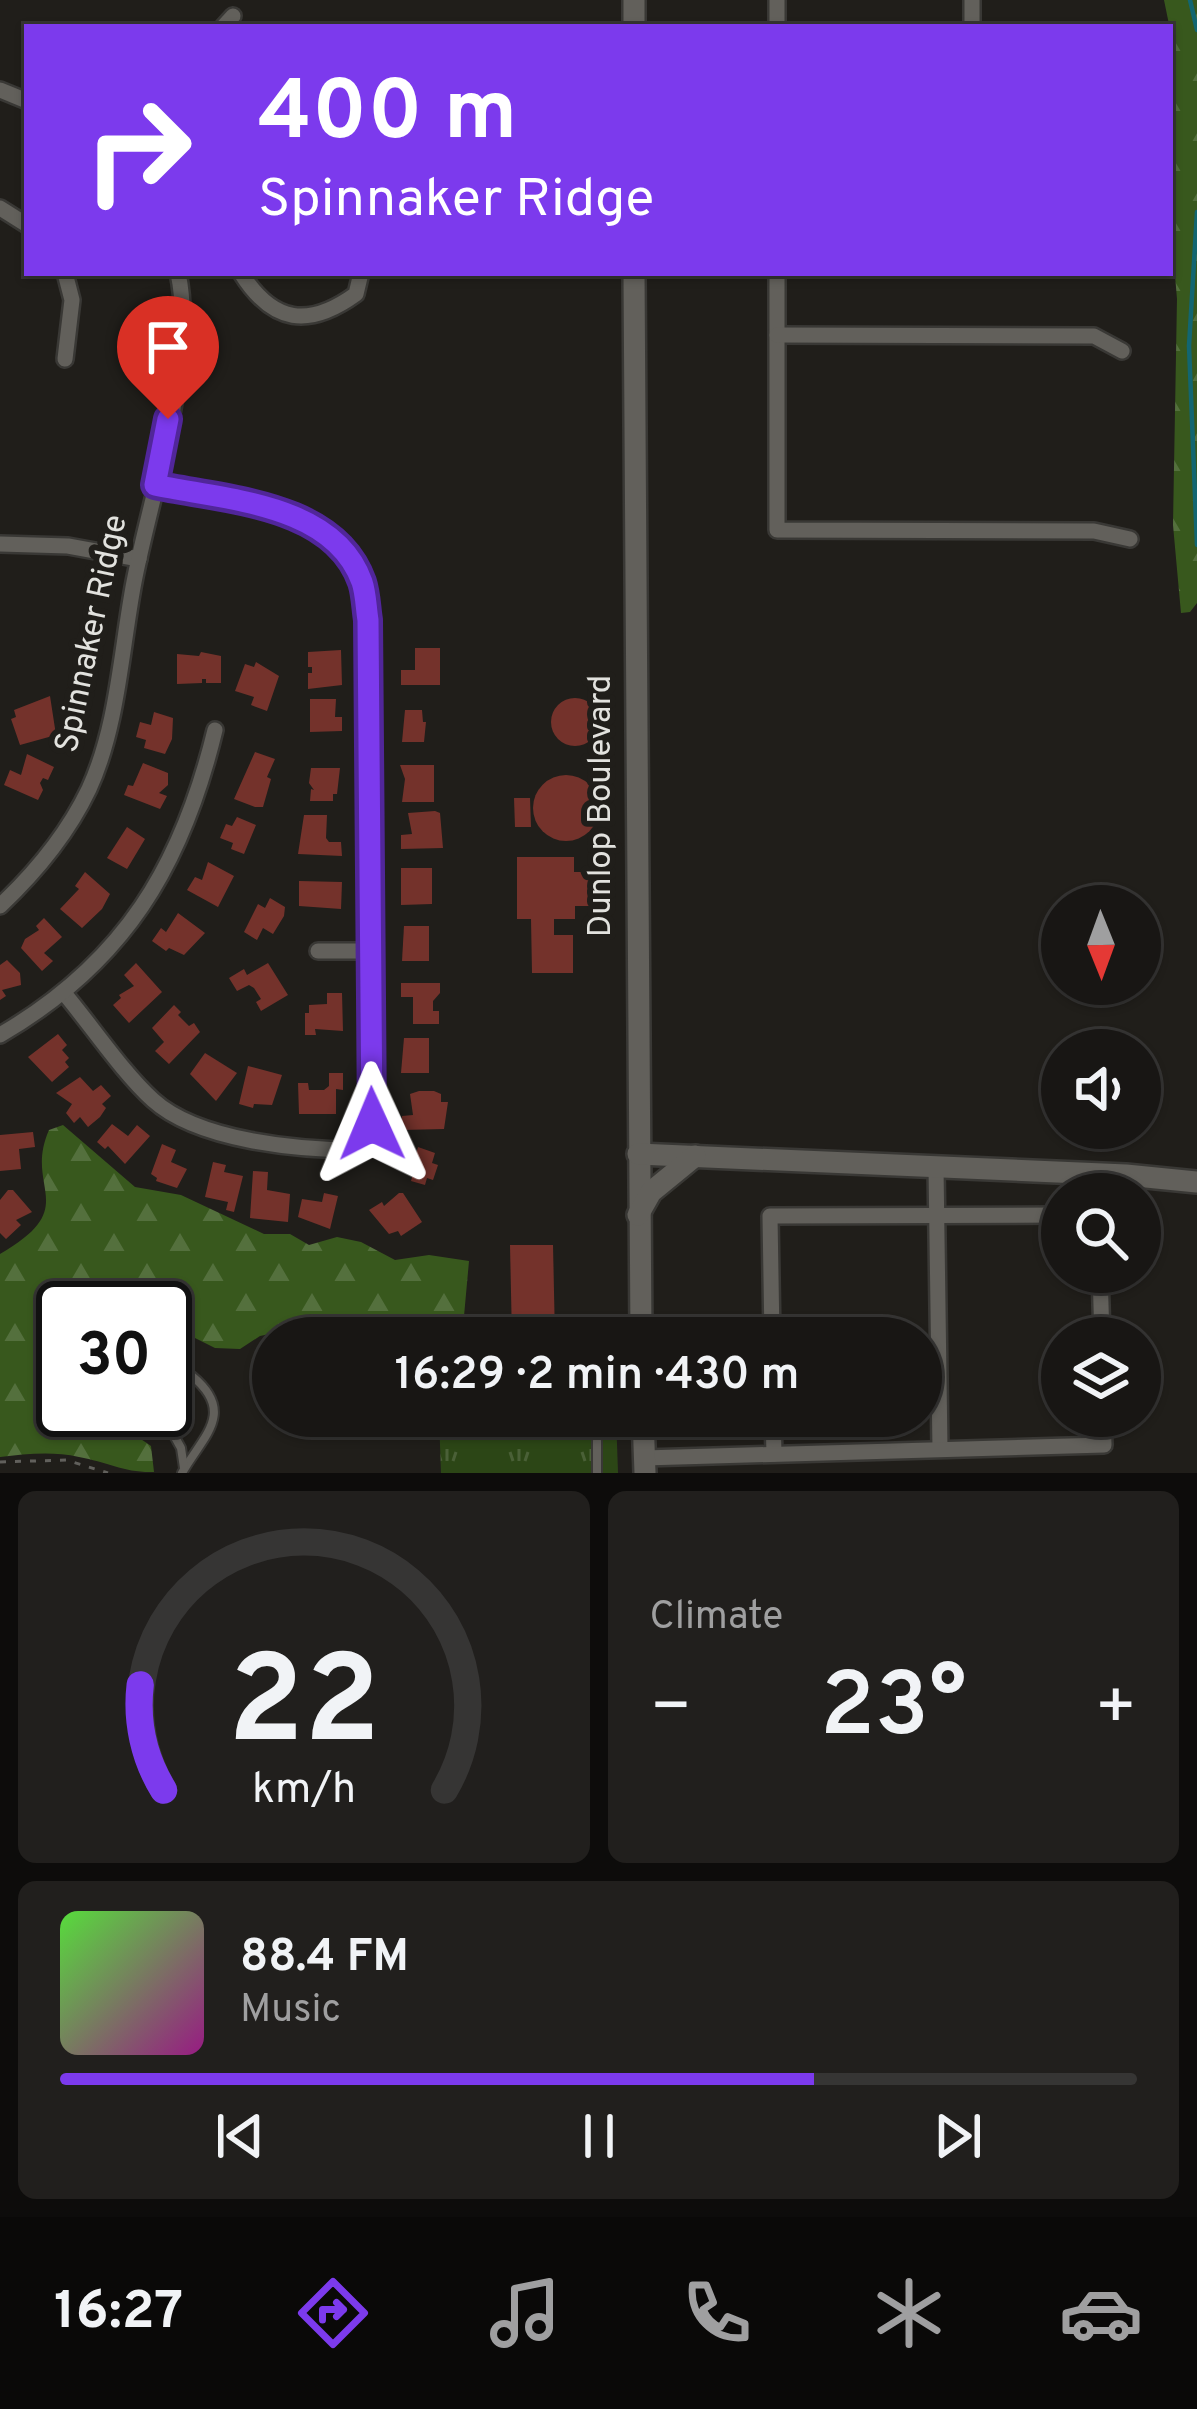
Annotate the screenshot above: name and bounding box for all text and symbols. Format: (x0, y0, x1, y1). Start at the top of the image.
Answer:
text: 400 m (258, 63, 517, 169)
icon: right (60, 72, 216, 228)
text: Spinnaker Ridge (258, 167, 654, 236)
pin (117, 296, 219, 419)
icon: arrive (135, 314, 201, 380)
street label: Spinnaker Ridge (47, 511, 139, 757)
street label: Dunlop Boulevard (581, 675, 623, 937)
north arrow (1041, 885, 1161, 1005)
map controls (1041, 885, 1161, 1437)
button: sound (1041, 1029, 1161, 1149)
position arrow (309, 1061, 435, 1187)
button: search (1041, 1173, 1161, 1293)
speed limit sign: 30 (36, 1281, 192, 1437)
button: layers (1041, 1317, 1161, 1437)
text: 16:29 · 2 min · 430 m (395, 1348, 800, 1405)
text: Climate (650, 1594, 783, 1643)
text: 22 (227, 1629, 380, 1787)
text: 23° (820, 1654, 966, 1767)
text: − (650, 1669, 692, 1752)
text: + (1094, 1669, 1137, 1752)
text: km/h (252, 1764, 356, 1818)
text: 88.4 FM (240, 1930, 409, 1987)
text: Music (240, 1987, 341, 2036)
icon: previous (207, 2103, 273, 2169)
icon: pause (566, 2103, 632, 2169)
icon: next (925, 2103, 991, 2169)
icon: directions (291, 2271, 375, 2355)
icon: music (483, 2271, 567, 2355)
icon: phone (675, 2271, 759, 2355)
icon: climate (867, 2271, 951, 2355)
icon: car (1059, 2271, 1143, 2355)
text: 16:27 (54, 2279, 183, 2348)

